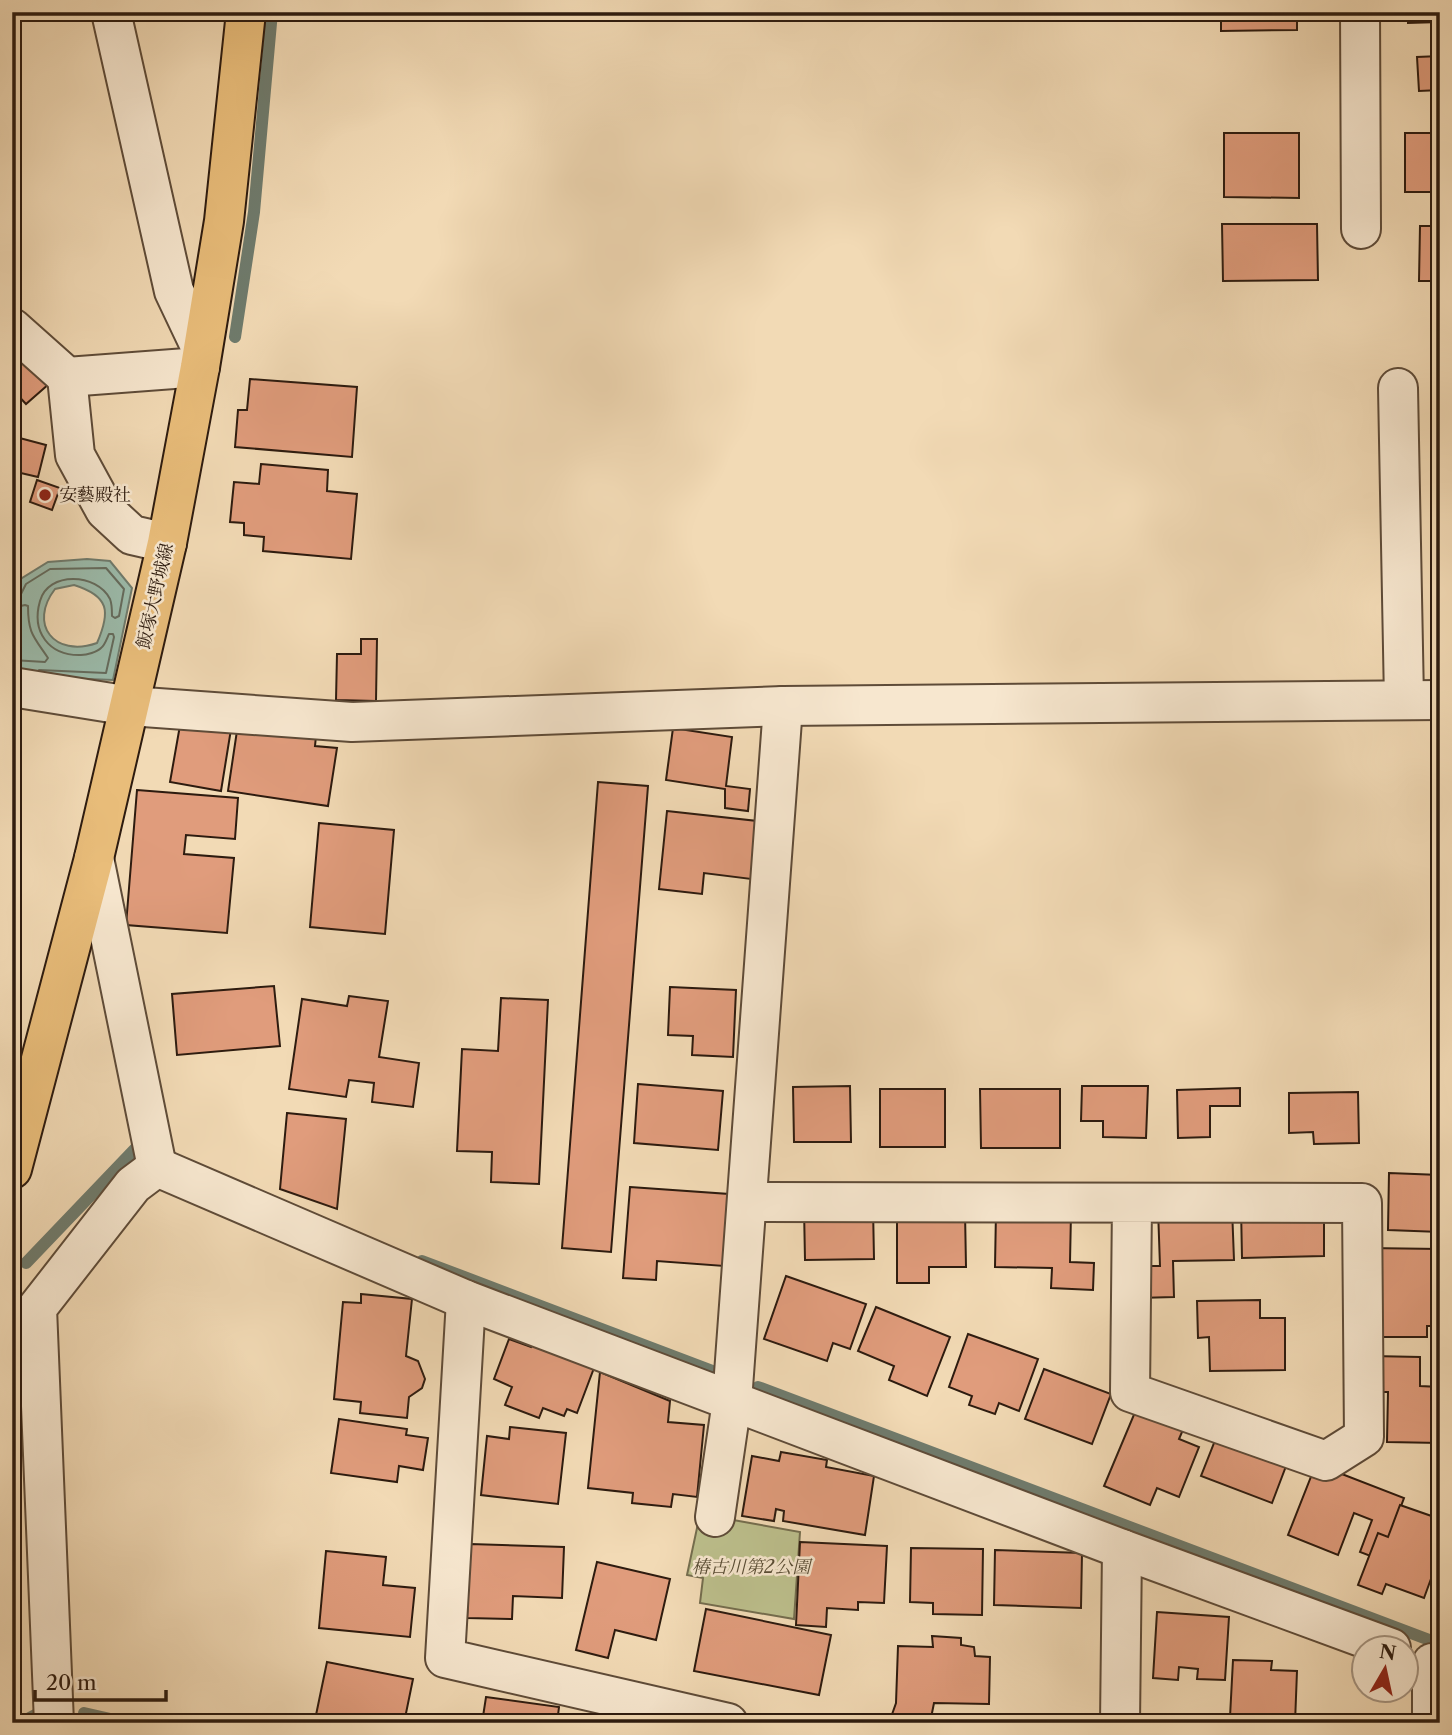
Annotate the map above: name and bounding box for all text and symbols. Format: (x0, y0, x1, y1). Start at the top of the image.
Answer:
place label: 安藝殿社 (59, 484, 131, 506)
marker: 安藝殿社 (37, 487, 53, 503)
street label: 飯塚大野城線 (132, 541, 178, 651)
park label: 椿古川第2公園 (692, 1556, 813, 1578)
north arrow (1350, 1634, 1420, 1704)
text: N (1378, 1640, 1398, 1665)
scale bar (35, 1658, 166, 1702)
text: 20 m (46, 1670, 97, 1695)

